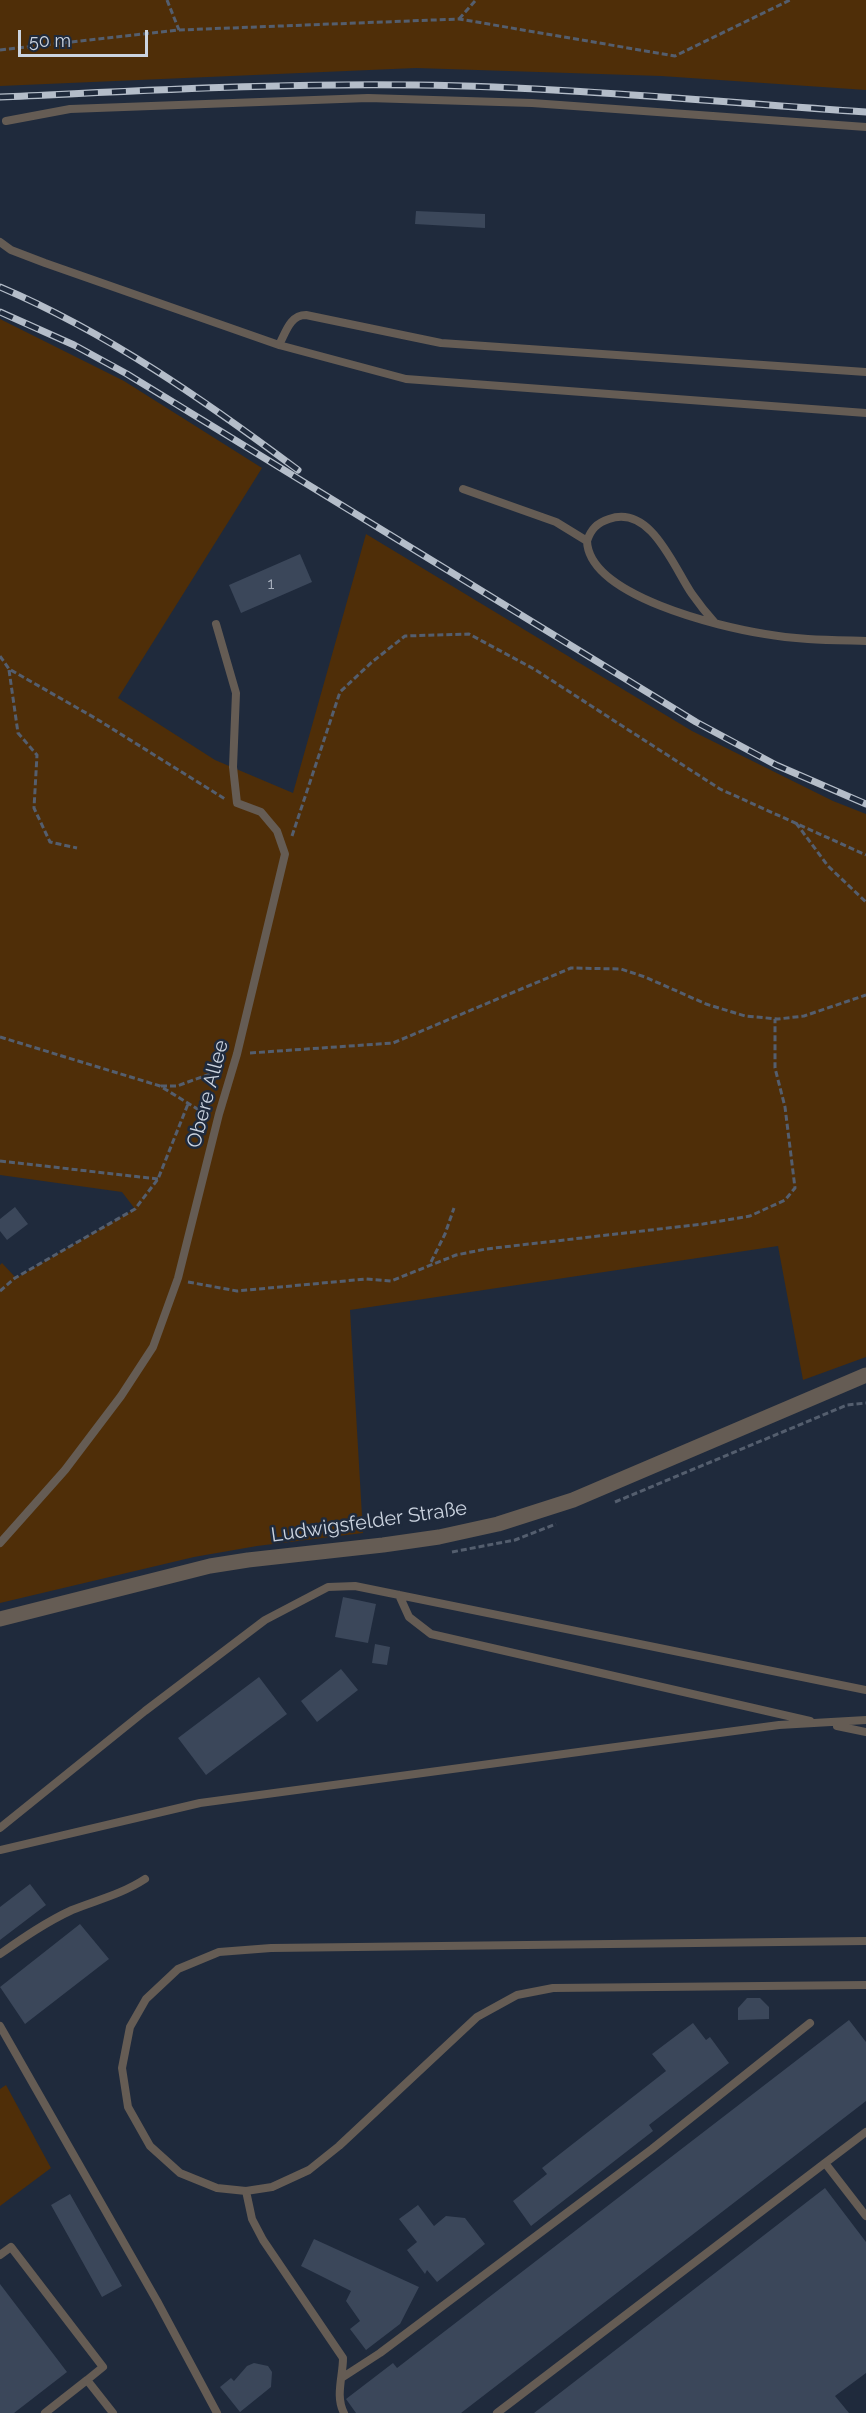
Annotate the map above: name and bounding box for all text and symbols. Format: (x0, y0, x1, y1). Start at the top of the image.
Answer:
scale bar (21, 18, 152, 56)
text: 50 m (29, 30, 71, 51)
house number: 1 (268, 574, 274, 594)
street label: Obere Allee (182, 1038, 234, 1150)
street label: Ludwigsfelder Straße (269, 1496, 469, 1548)

